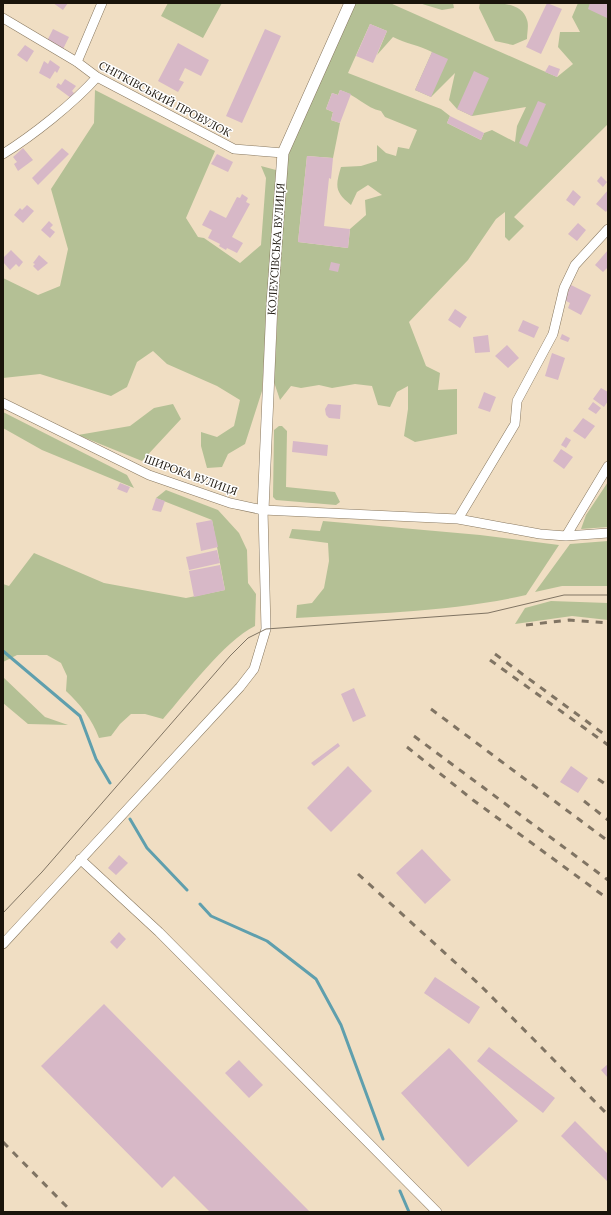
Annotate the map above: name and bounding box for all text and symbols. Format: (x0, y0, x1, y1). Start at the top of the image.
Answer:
street label: СНІТКІВСЬКИЙ ПРОВУЛОК (96, 58, 234, 140)
street label: КОЛЕУСІВСЬКА ВУЛИЦЯ (264, 182, 288, 316)
street label: ШИРОКА ВУЛИЦЯ (143, 452, 239, 498)

